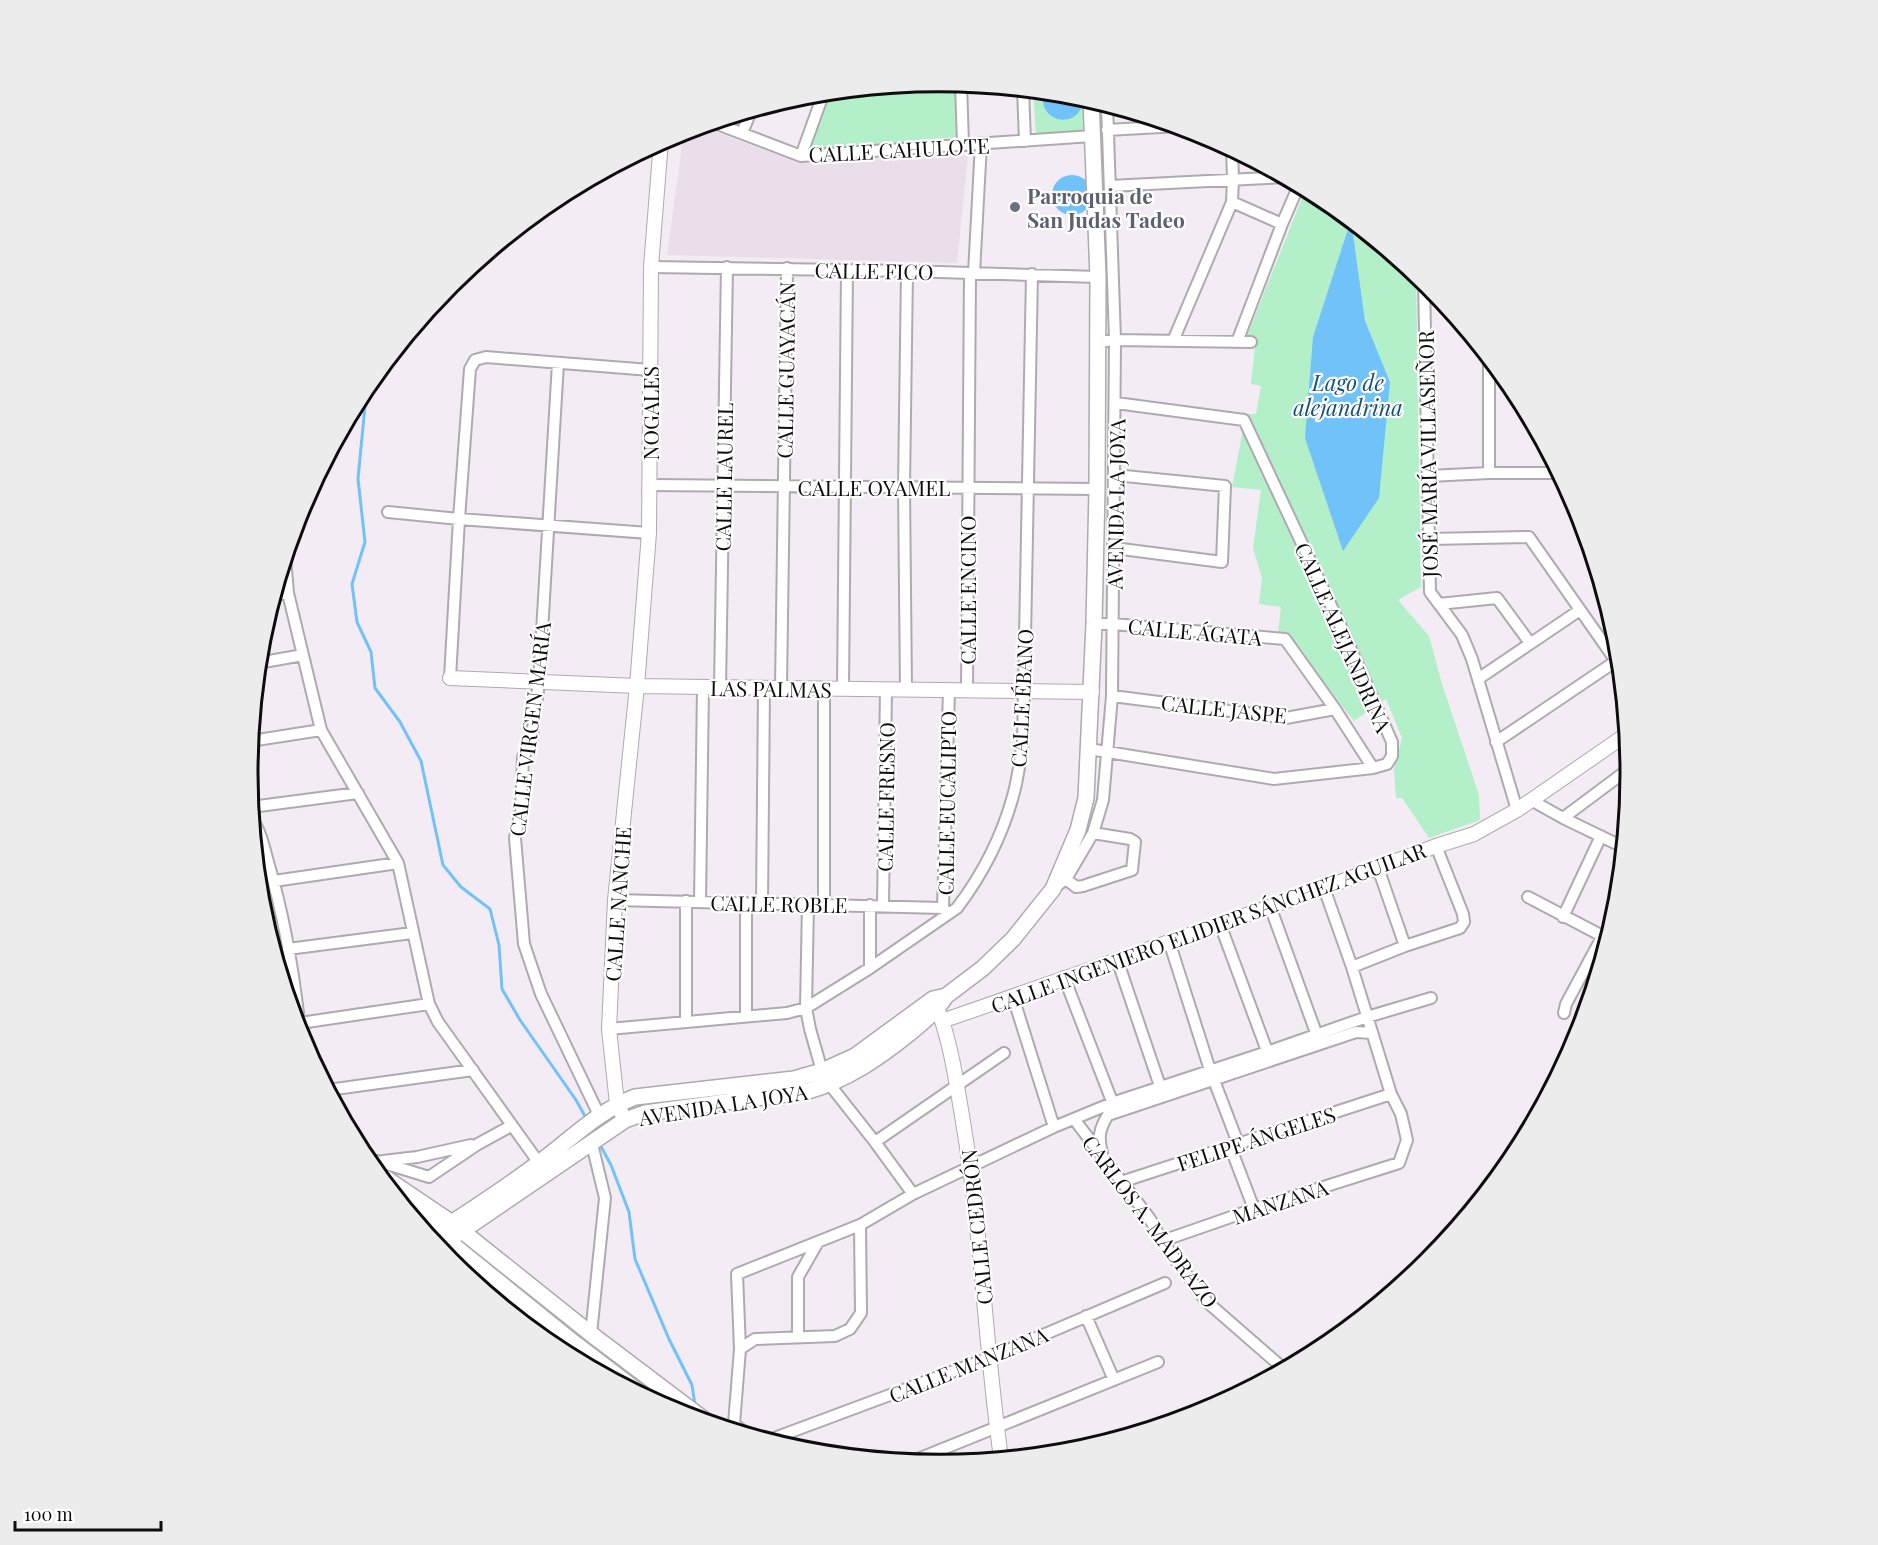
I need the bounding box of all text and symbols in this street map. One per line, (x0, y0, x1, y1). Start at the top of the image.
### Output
street label: CALLE CAHULOTE (808, 130, 990, 168)
place label: Parroquia de San Judas Tadeo (1027, 181, 1185, 233)
marker: Parroquia de San Judas Tadeo (1008, 200, 1022, 214)
street label: CALLE FICO (814, 255, 934, 285)
street label: CALLE GUAYACÁN (769, 281, 801, 459)
street label: JOSÉ MARÍA VILLASEÑOR (1411, 330, 1443, 579)
street label: NOGALES (636, 366, 664, 460)
water label: Lago de alejandrina (1293, 367, 1403, 422)
street label: CALLE LAUREL (708, 402, 738, 552)
street label: AVENIDA LA JOYA (1099, 418, 1131, 591)
street label: CALLE OYAMEL (798, 473, 950, 501)
street label: CALLE ENCINO (953, 515, 981, 665)
street label: CALLE ALEJANDRINA (1289, 538, 1399, 737)
street label: CALLE ÁGATA (1127, 611, 1264, 651)
street label: CALLE VIRGEN MARÍA (502, 619, 556, 838)
street label: CALLE ÉBANO (1003, 628, 1039, 768)
street label: LAS PALMAS (710, 673, 832, 703)
street label: CALLE JASPE (1160, 687, 1288, 729)
street label: CALLE EUCALIPTO (930, 710, 962, 896)
street label: CALLE FRESNO (870, 722, 900, 872)
street label: CALLE NANCHE (598, 826, 636, 982)
street label: CALLE INGENIERO ELIDIER SÁNCHEZ AGUILAR (987, 835, 1430, 1019)
street label: CALLE ROBLE (710, 888, 848, 918)
street label: AVENIDA LA JOYA (636, 1077, 810, 1131)
street label: FELIPE ÁNGELES (1173, 1099, 1339, 1177)
street label: CARLOS A. MADRAZO (1077, 1129, 1225, 1313)
street label: CALLE CEDRÓN (954, 1148, 998, 1306)
street label: MANZANA (1229, 1172, 1332, 1230)
street label: CALLE MANZANA (884, 1319, 1052, 1409)
scale bar (15, 1494, 160, 1532)
text: 100 m (24, 1502, 73, 1526)

